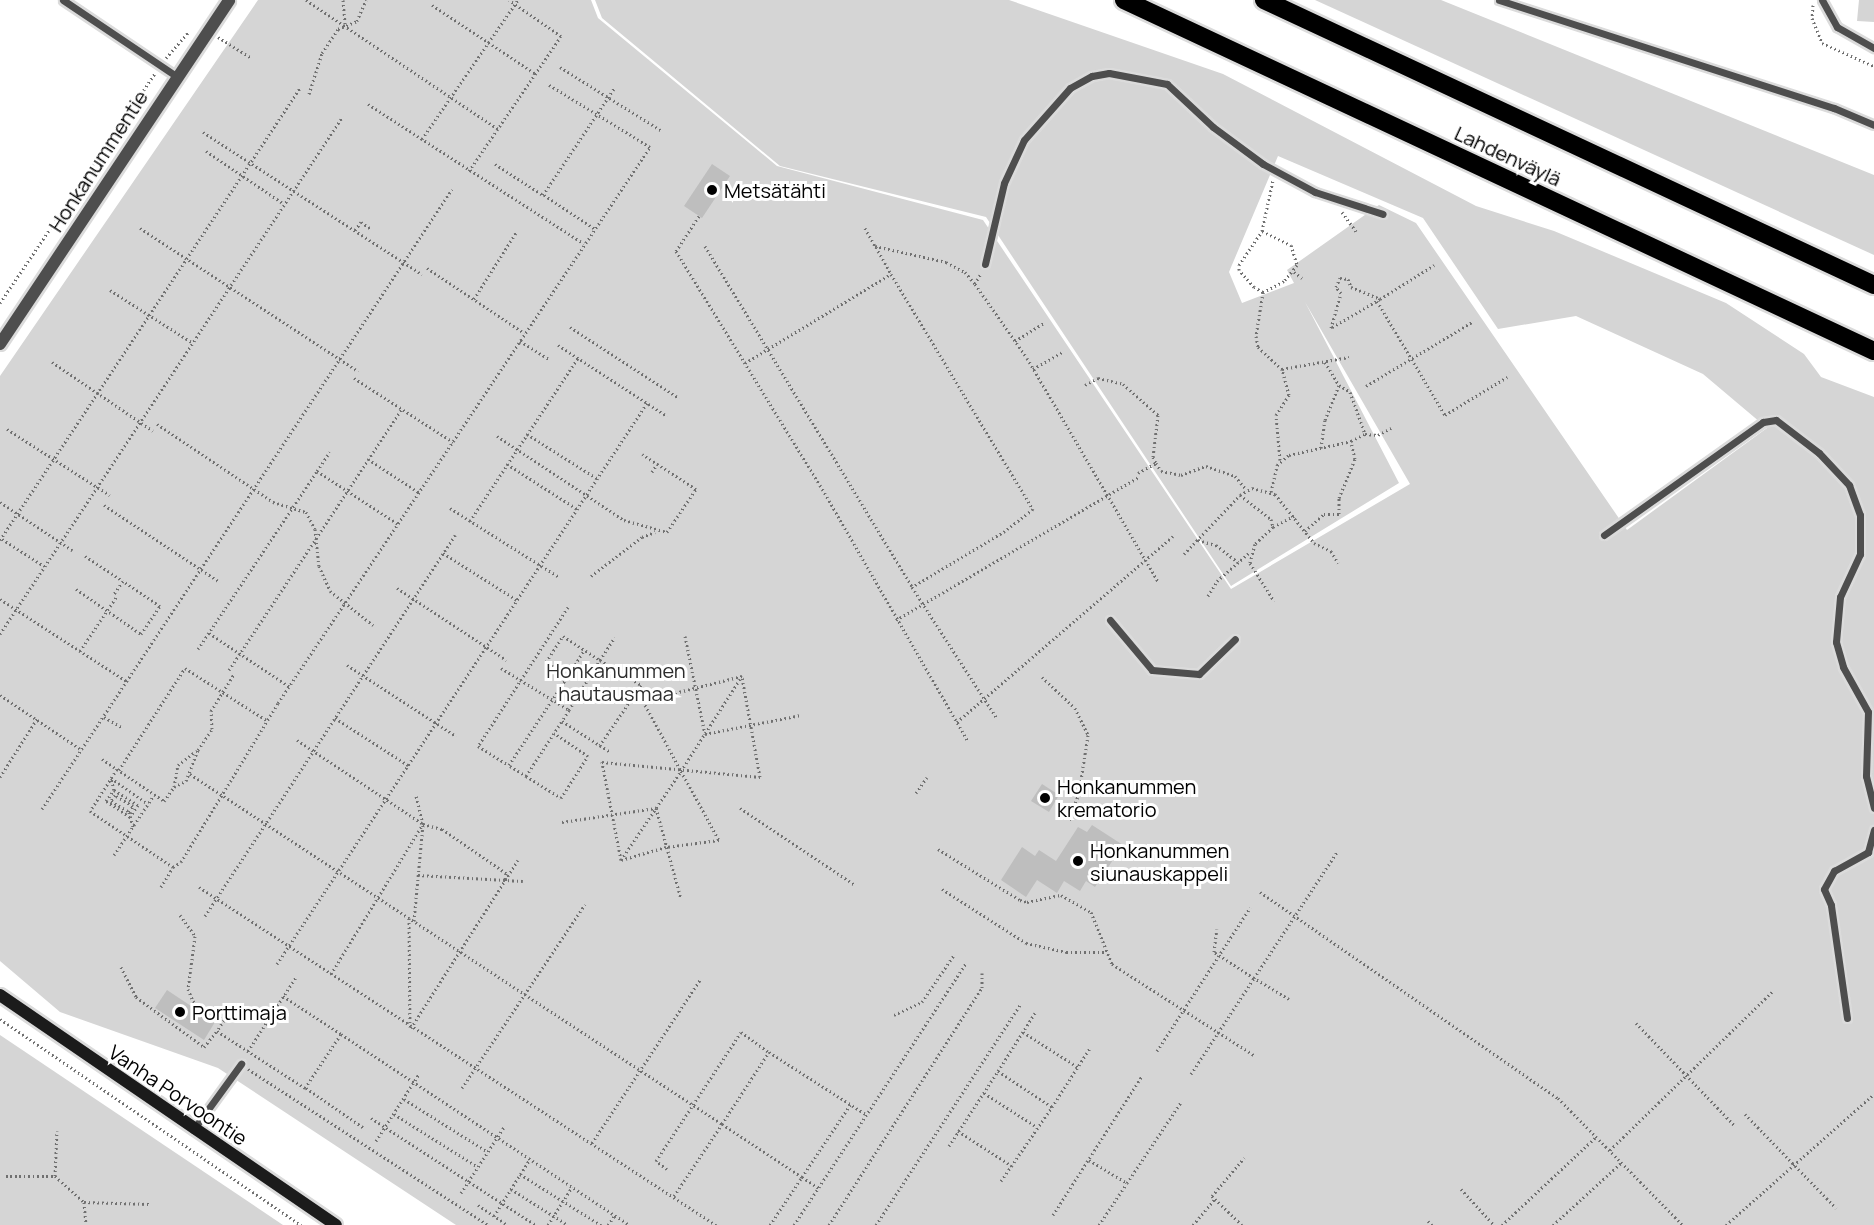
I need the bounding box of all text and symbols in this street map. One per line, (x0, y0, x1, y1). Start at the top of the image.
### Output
street label: Honkanummentie (43, 86, 153, 236)
street label: Lahdenväylä (1451, 121, 1565, 191)
place label: Metsätähti (724, 178, 826, 202)
marker: Metsätähti (705, 183, 719, 197)
park label: Honkanummen hautausmaa (546, 659, 686, 706)
place label: Honkanummen krematorio (1057, 774, 1196, 821)
marker: Honkanummen krematorio (1038, 791, 1052, 805)
place label: Honkanummen siunauskappeli (1090, 838, 1229, 885)
marker: Honkanummen siunauskappeli (1071, 854, 1085, 868)
place label: Porttimaja (192, 1000, 287, 1024)
marker: Porttimaja (173, 1005, 187, 1019)
street label: Vanha Porvoontie (104, 1040, 252, 1150)

